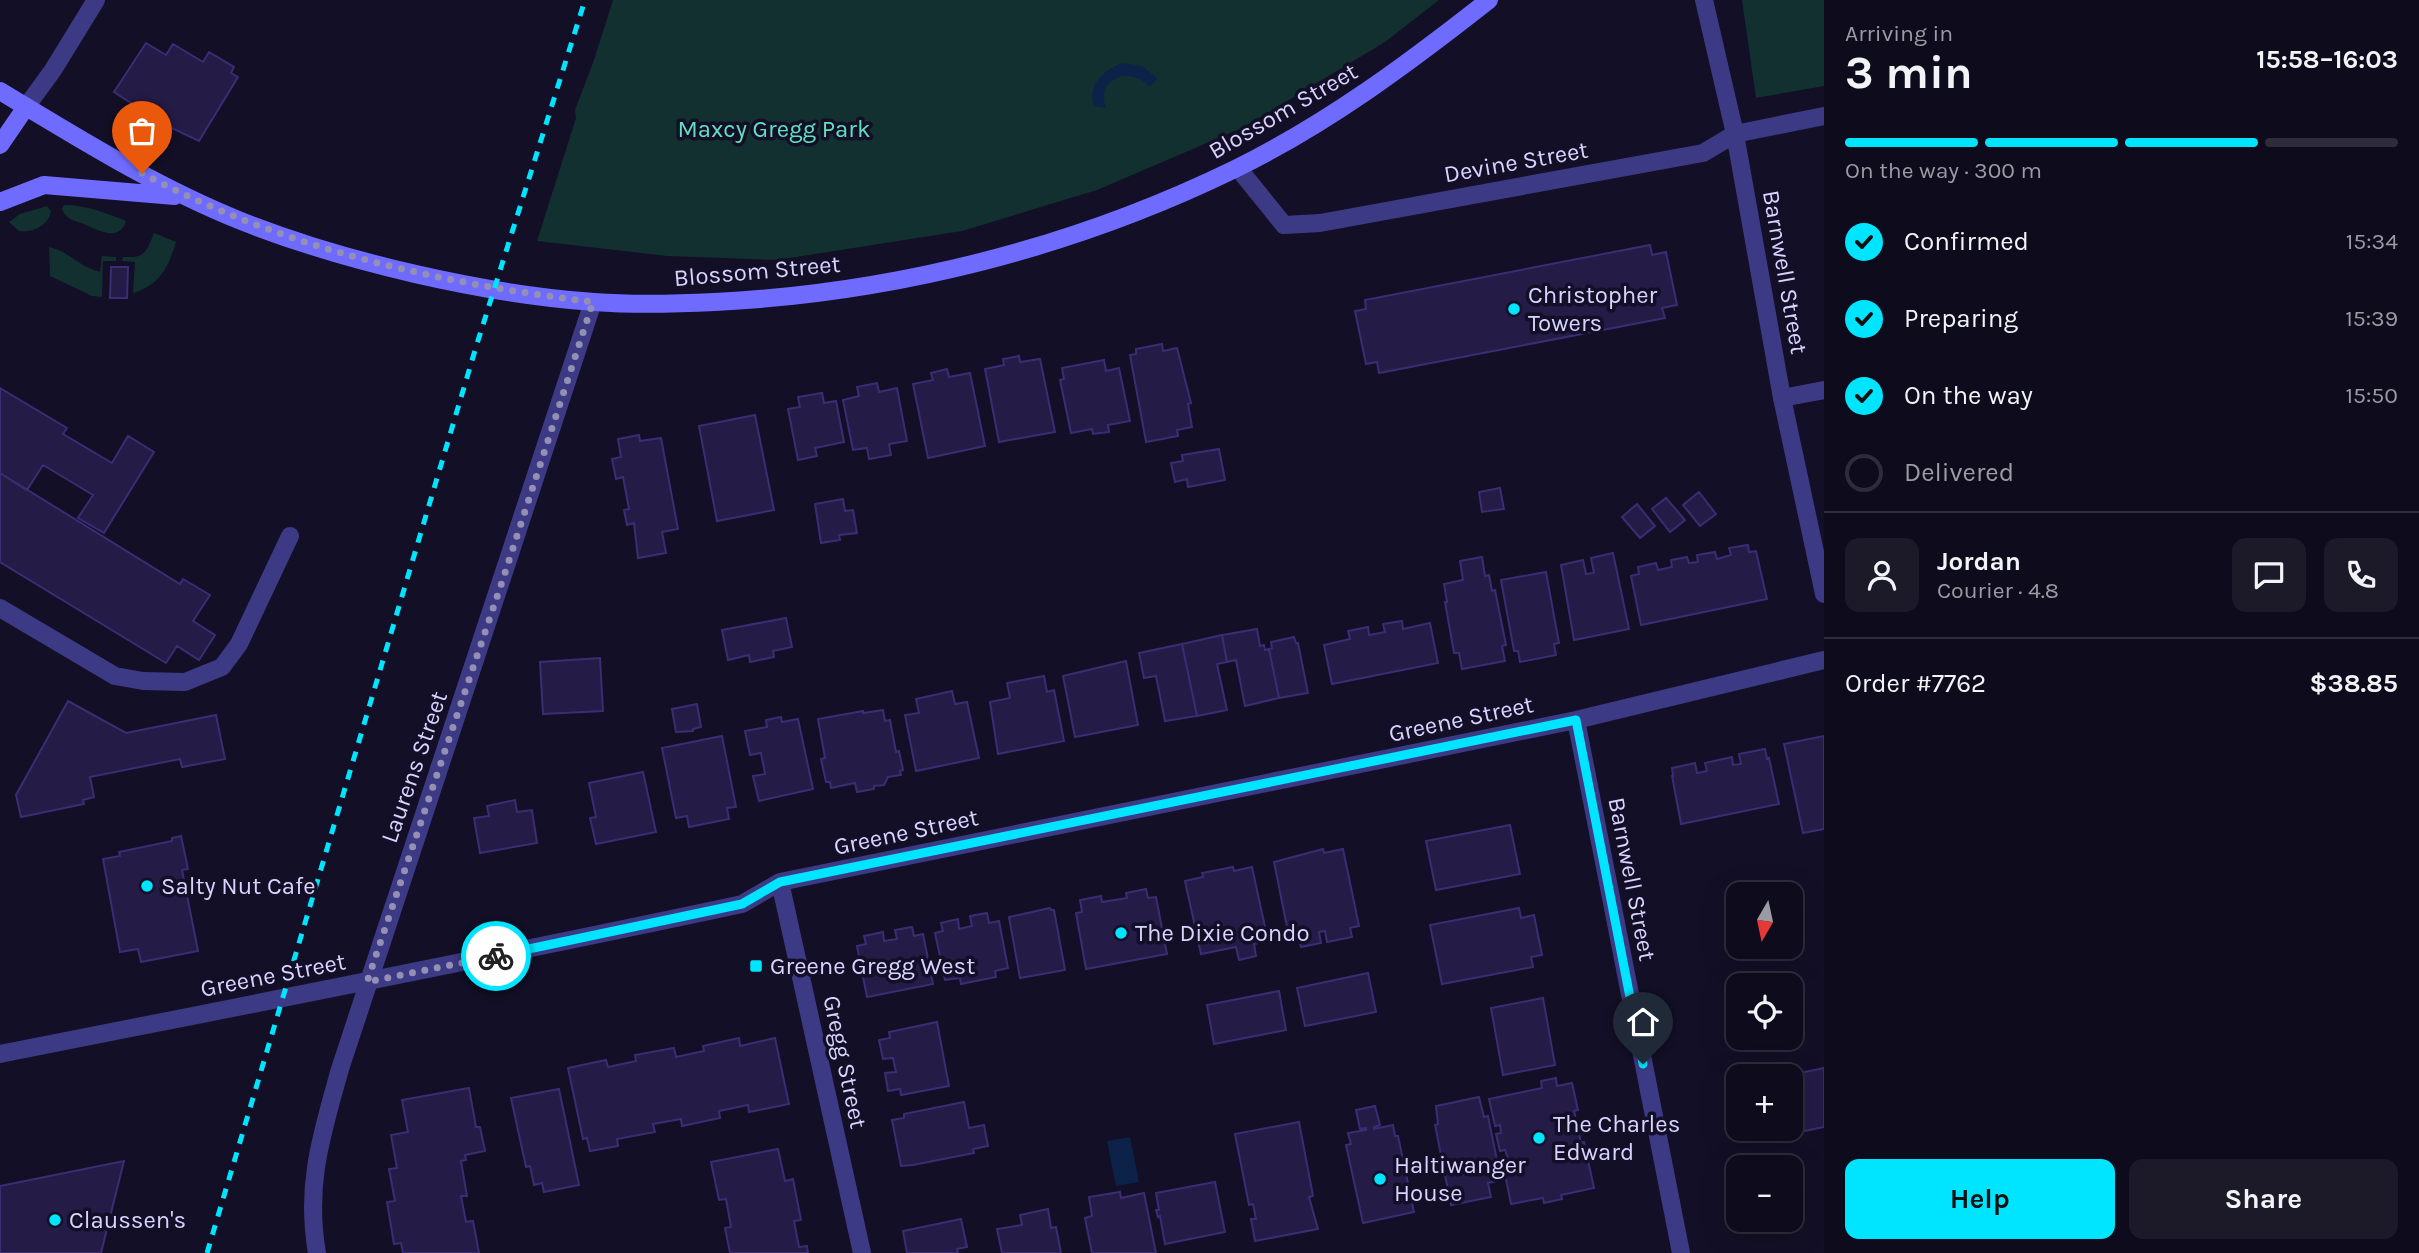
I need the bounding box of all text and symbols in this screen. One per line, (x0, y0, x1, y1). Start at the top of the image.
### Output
text: Arriving in (1845, 20, 1953, 47)
text: 15:58–16:03 (2256, 44, 2398, 75)
text: 3 min (1845, 46, 1973, 100)
street label: Blossom Street (1204, 57, 1362, 165)
pin (112, 101, 172, 173)
icon: bag (123, 112, 161, 150)
park label: Maxcy Gregg Park (677, 115, 871, 143)
street label: Devine Street (1442, 136, 1590, 188)
text: On the way · 300 m (1845, 157, 2042, 184)
street label: Barnwell Street (1757, 188, 1813, 356)
icon: check (1845, 223, 1883, 261)
text: Confirmed (1904, 226, 2029, 257)
text: 15:34 (2346, 228, 2398, 255)
street label: Blossom Street (673, 250, 841, 292)
place label: Christopher Towers (1528, 281, 1658, 337)
icon: check (1845, 300, 1883, 338)
marker: Christopher Towers (1506, 301, 1522, 317)
text: Preparing (1904, 303, 2018, 334)
text: 15:39 (2345, 305, 2398, 332)
icon: check (1845, 377, 1883, 415)
text: On the way (1904, 380, 2033, 411)
text: 15:50 (2345, 382, 2398, 409)
text: Delivered (1904, 457, 2014, 488)
button: person (1845, 538, 1919, 612)
button: chat (2232, 538, 2306, 612)
button: phone (2324, 538, 2398, 612)
text: Jordan (1937, 546, 2021, 577)
text: Courier · 4.8 (1937, 577, 2059, 604)
text: Order #7762 (1845, 668, 1986, 699)
text: $38.85 (2310, 668, 2398, 699)
street label: Laurens Street (375, 687, 453, 847)
street label: Greene Street (1386, 690, 1536, 748)
street label: Barnwell Street (1602, 795, 1662, 963)
street label: Greene Street (831, 803, 981, 861)
place label: Salty Nut Cafe (161, 872, 315, 900)
marker: Salty Nut Cafe (139, 878, 155, 894)
north arrow (1726, 882, 1802, 959)
map controls (1726, 882, 1803, 1232)
place label: The Dixie Condo (1135, 919, 1310, 947)
courier (461, 921, 531, 991)
marker: The Dixie Condo (1113, 925, 1129, 941)
icon: bike (477, 937, 515, 975)
street label: Greene Street (198, 947, 348, 1003)
place label: Greene Gregg West (770, 952, 975, 980)
marker: Greene Gregg West (748, 958, 764, 974)
button: locate (1726, 973, 1803, 1050)
pin (1613, 992, 1673, 1064)
street label: Gregg Street (817, 993, 873, 1131)
icon: home (1624, 1003, 1662, 1041)
button: + (1726, 1064, 1803, 1141)
place label: The Charles Edward (1553, 1110, 1680, 1166)
marker: The Charles Edward (1531, 1130, 1547, 1146)
place label: Haltiwanger House (1394, 1151, 1526, 1207)
button: − (1726, 1155, 1803, 1232)
button: Help (1845, 1159, 2115, 1239)
button: Share (2129, 1159, 2398, 1239)
marker: Haltiwanger House (1372, 1171, 1388, 1187)
place label: Claussen's (69, 1206, 186, 1234)
marker: Claussen's (47, 1212, 63, 1228)

